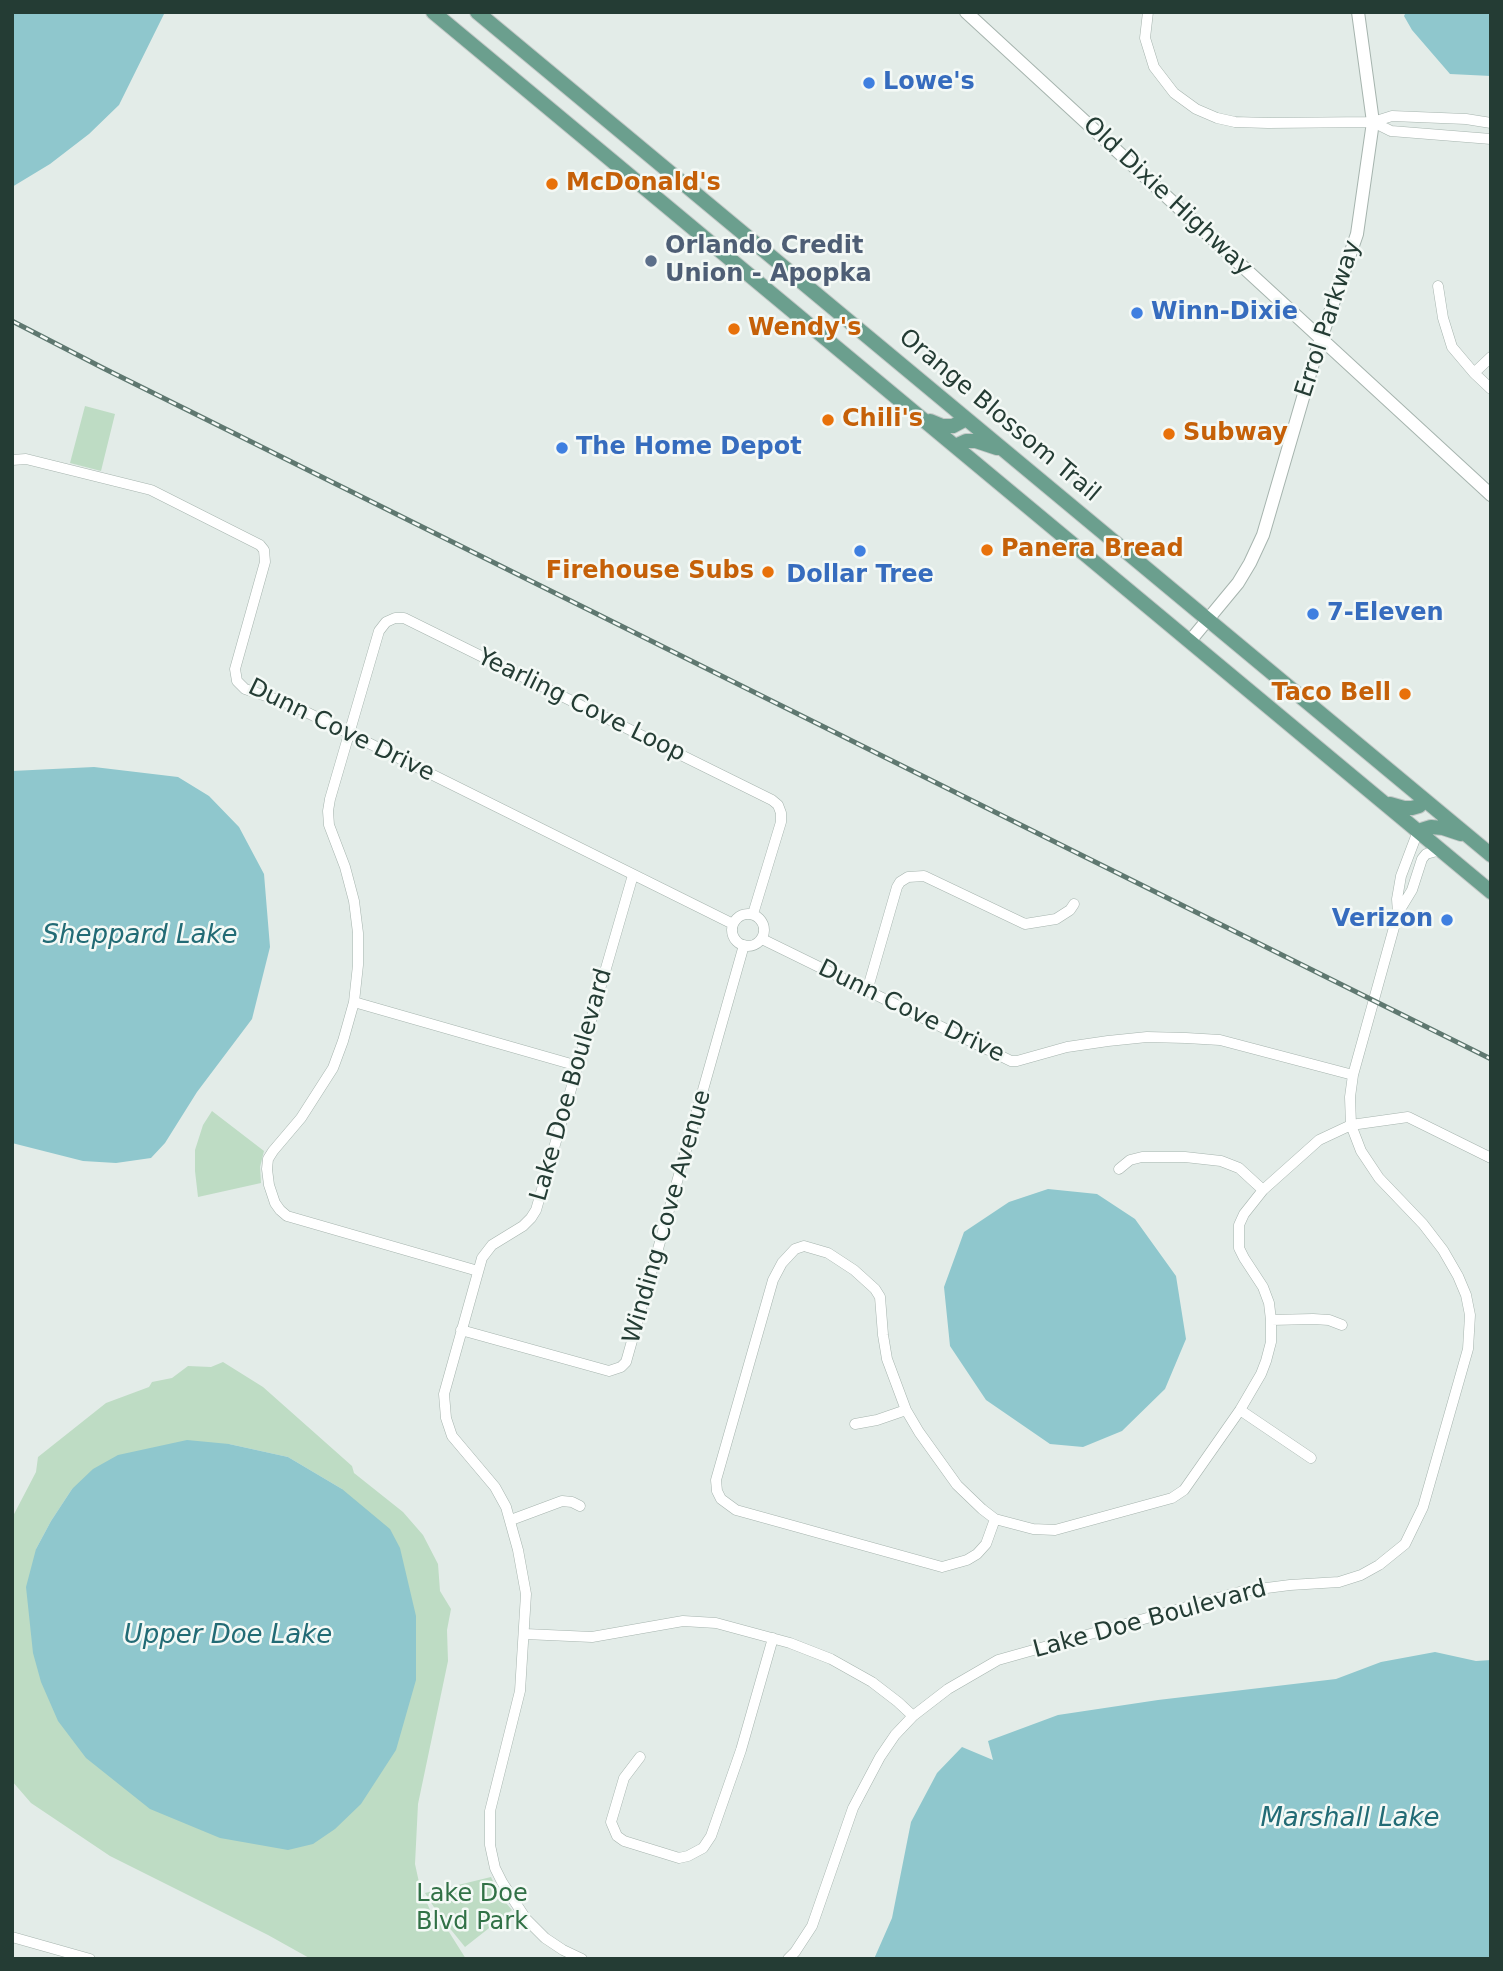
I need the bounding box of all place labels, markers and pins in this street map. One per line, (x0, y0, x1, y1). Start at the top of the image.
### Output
place label: Lowe's (883, 69, 975, 97)
marker: Lowe's (861, 75, 877, 91)
place label: McDonald's (566, 170, 721, 198)
marker: McDonald's (544, 176, 560, 192)
place label: Orlando Credit Union - Apopka (665, 233, 872, 289)
marker: Orlando Credit Union - Apopka (643, 253, 659, 269)
place label: Winn-Dixie (1151, 299, 1298, 327)
marker: Winn-Dixie (1129, 305, 1145, 321)
place label: Wendy's (748, 315, 861, 343)
marker: Wendy's (726, 321, 742, 337)
place label: Chili's (842, 406, 923, 434)
marker: Chili's (820, 412, 836, 428)
place label: Subway (1183, 420, 1288, 448)
marker: Subway (1161, 426, 1177, 442)
place label: The Home Depot (576, 434, 802, 462)
marker: The Home Depot (554, 440, 570, 456)
place label: Panera Bread (1001, 536, 1184, 564)
marker: Panera Bread (979, 542, 995, 558)
marker: Dollar Tree (852, 543, 868, 559)
place label: Firehouse Subs (546, 558, 754, 586)
place label: Dollar Tree (786, 562, 934, 590)
marker: Firehouse Subs (760, 564, 776, 580)
place label: 7-Eleven (1327, 600, 1444, 628)
marker: 7-Eleven (1305, 606, 1321, 622)
place label: Taco Bell (1271, 680, 1391, 708)
marker: Taco Bell (1397, 686, 1413, 702)
place label: Verizon (1332, 906, 1433, 934)
marker: Verizon (1439, 912, 1455, 928)

